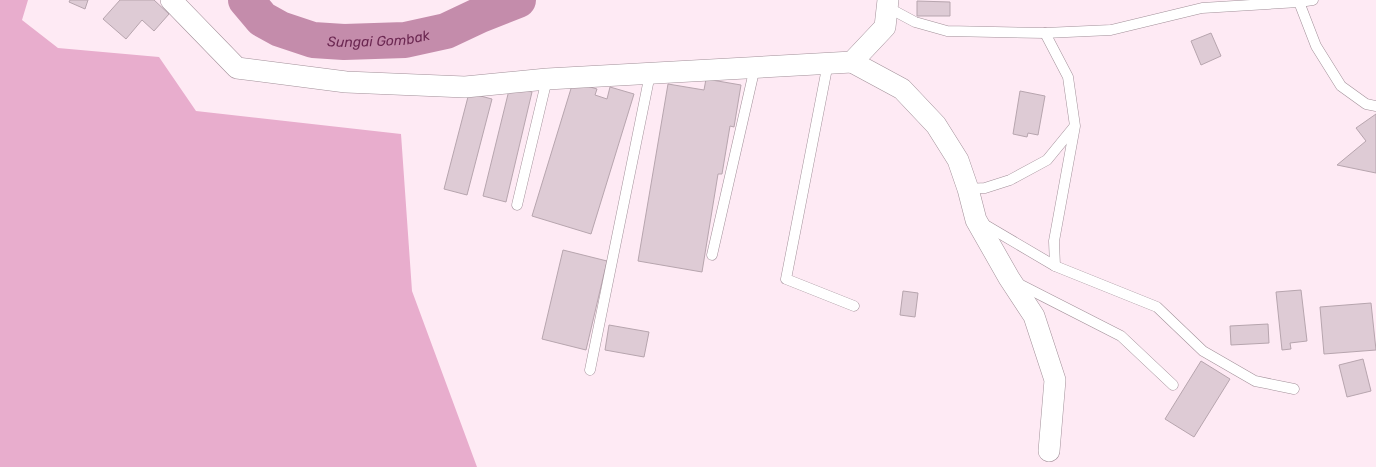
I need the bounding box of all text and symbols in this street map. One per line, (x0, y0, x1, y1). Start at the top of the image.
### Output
water label: Sungai Gombak (327, 27, 432, 51)

